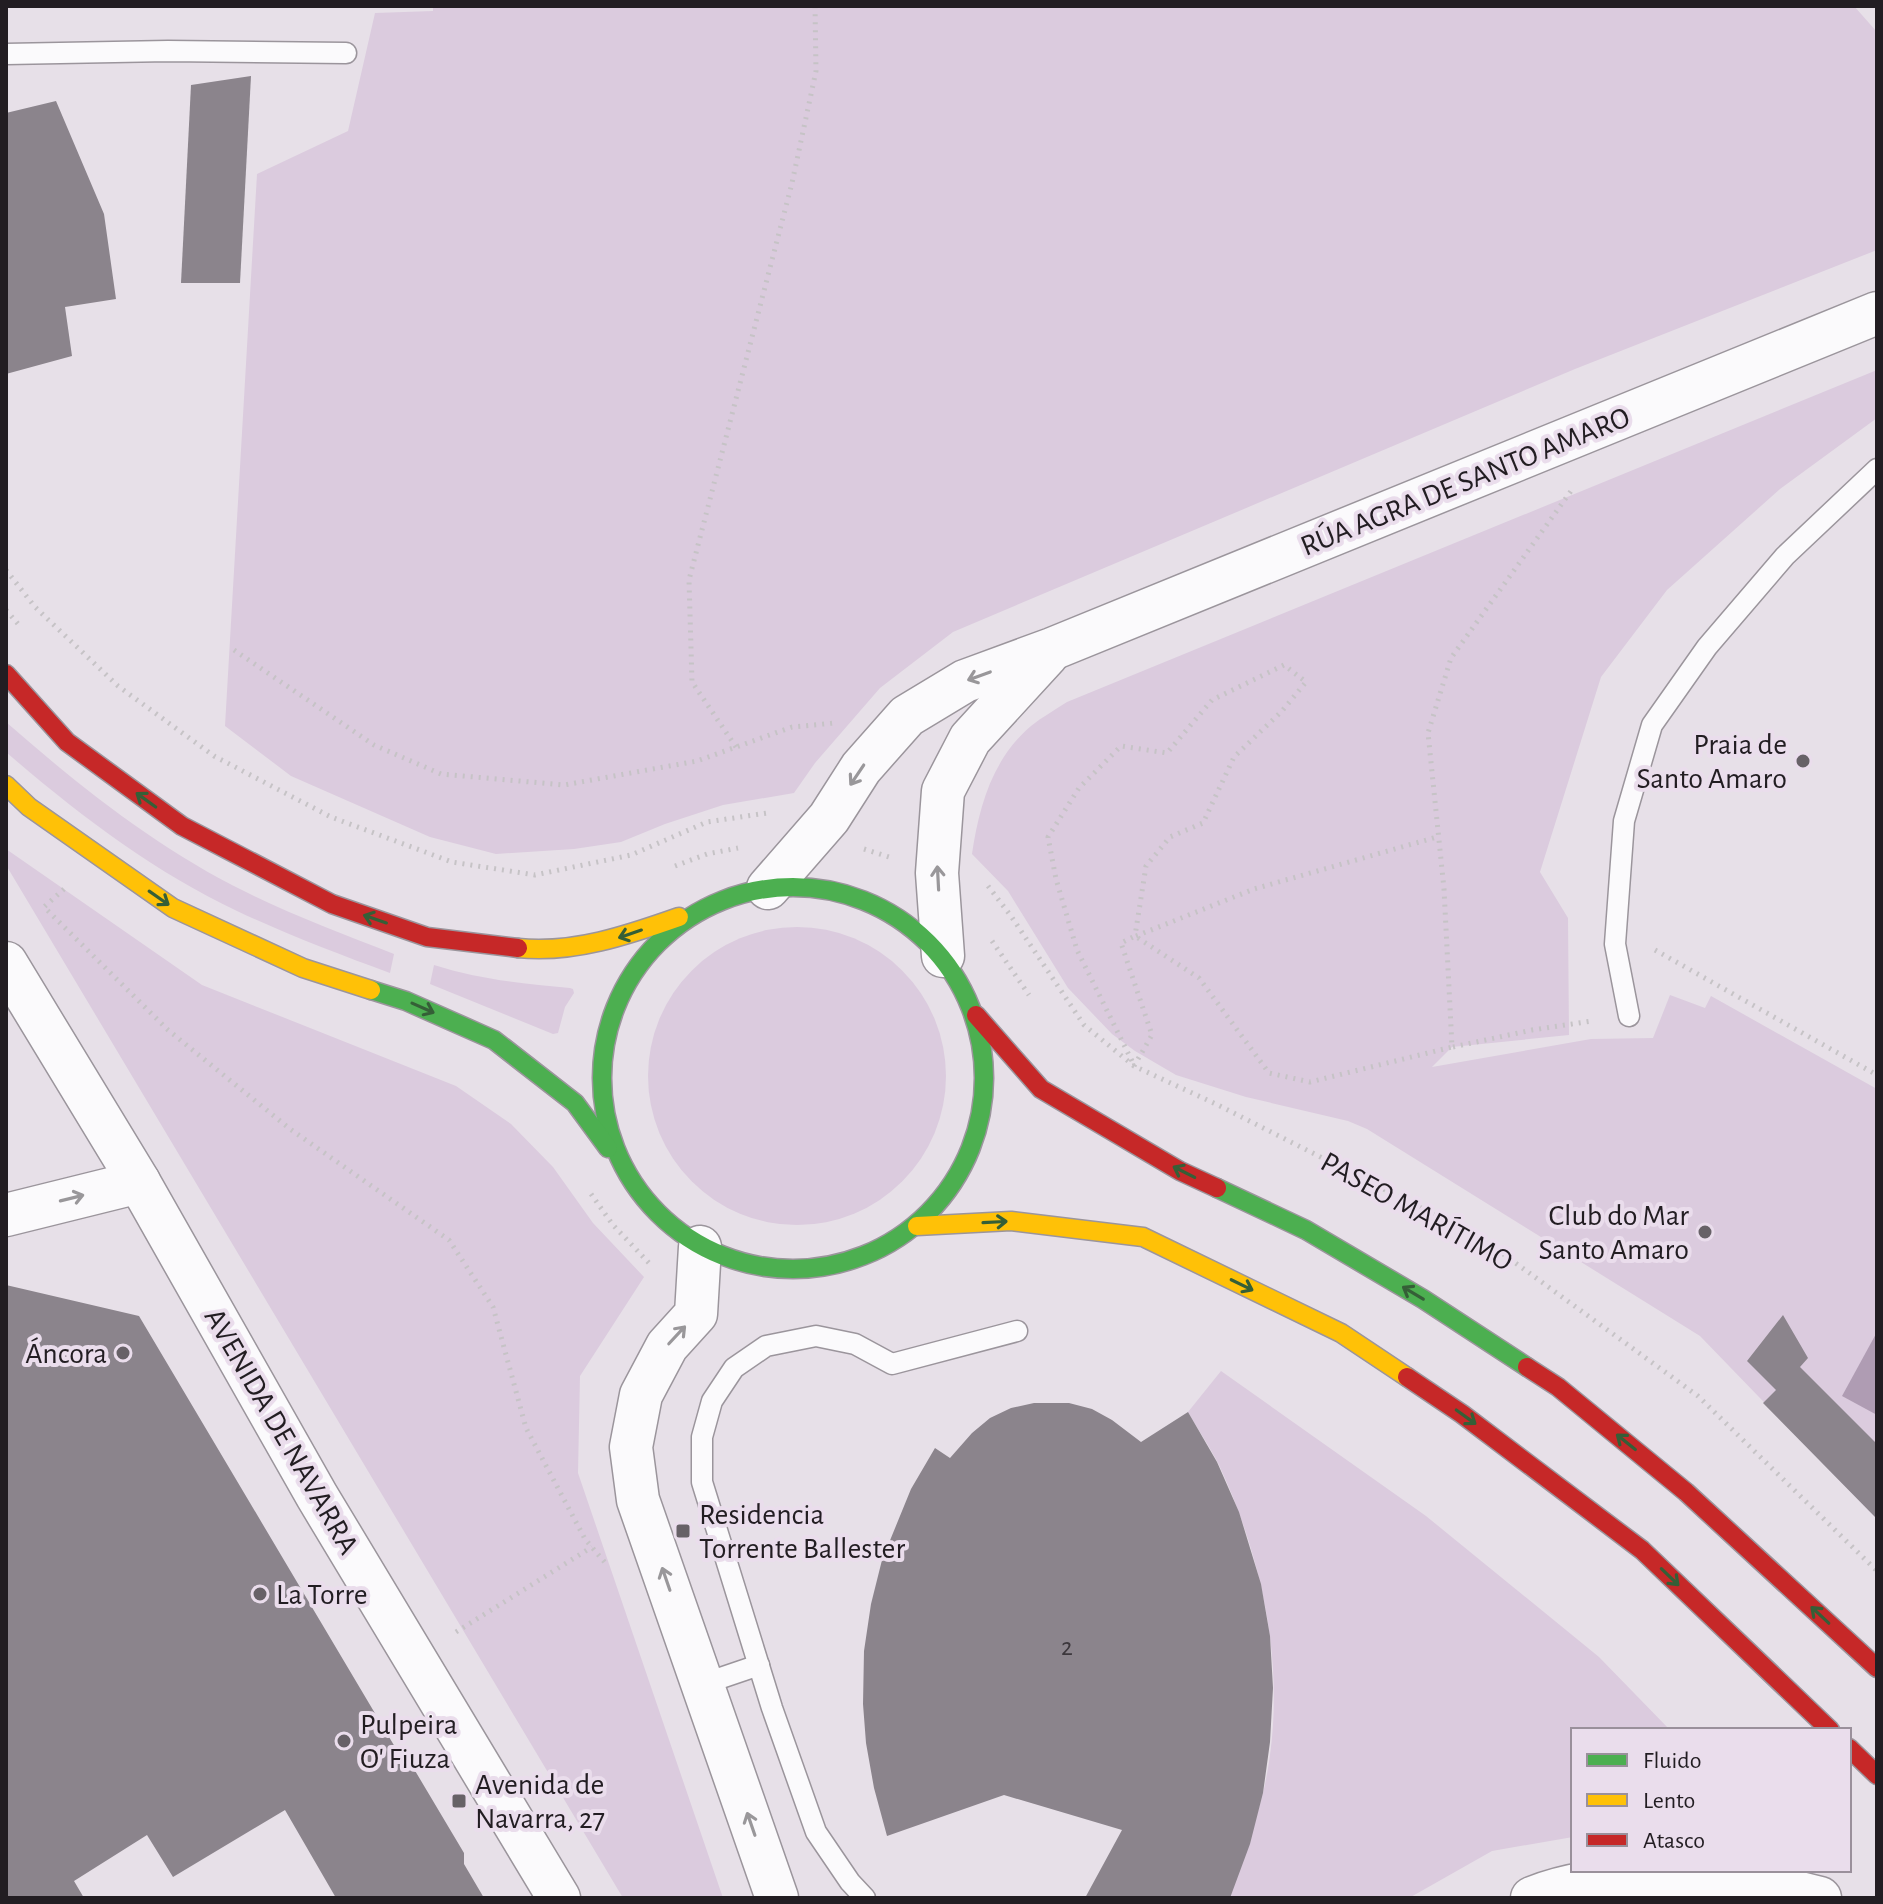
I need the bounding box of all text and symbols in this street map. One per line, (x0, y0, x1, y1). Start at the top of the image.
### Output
street label: RÚA AGRA DE SANTO AMARO (1296, 400, 1634, 562)
one-way arrow (967, 670, 992, 684)
place label: Praia de Santo Amaro (1637, 730, 1787, 794)
marker: Praia de Santo Amaro (1794, 752, 1812, 770)
one-way arrow (849, 764, 865, 786)
one-way arrow (135, 792, 157, 808)
one-way arrow (930, 865, 945, 892)
one-way arrow (147, 890, 169, 906)
one-way arrow (363, 911, 388, 926)
one-way arrow (618, 927, 643, 942)
one-way arrow (410, 1002, 435, 1017)
street label: PASEO MARÍTIMO (1316, 1145, 1518, 1277)
one-way arrow (1172, 1164, 1196, 1179)
one-way arrow (59, 1190, 85, 1205)
place label: Club do Mar Santo Amaro (1539, 1201, 1689, 1265)
one-way arrow (981, 1214, 1008, 1229)
marker: Club do Mar Santo Amaro (1696, 1223, 1714, 1241)
one-way arrow (1230, 1278, 1254, 1293)
one-way arrow (1402, 1285, 1425, 1301)
street label: AVENIDA DE NAVARRA (199, 1304, 364, 1559)
one-way arrow (667, 1325, 686, 1345)
place label: Áncora (25, 1337, 107, 1369)
marker: Áncora (114, 1344, 132, 1362)
one-way arrow (1454, 1409, 1476, 1426)
one-way arrow (1616, 1434, 1637, 1451)
place label: Residencia Torrente Ballester (699, 1500, 905, 1564)
marker: Residencia Torrente Ballester (674, 1522, 692, 1540)
one-way arrow (658, 1567, 672, 1591)
one-way arrow (1660, 1568, 1680, 1587)
place label: La Torre (276, 1580, 368, 1610)
marker: La Torre (251, 1585, 269, 1603)
one-way arrow (1810, 1607, 1830, 1625)
house number: 2 (1061, 1634, 1073, 1660)
place label: Pulpeira O' Fiuza (360, 1710, 458, 1774)
legend (1571, 1728, 1851, 1872)
marker: Pulpeira O' Fiuza (335, 1732, 353, 1750)
text: Fluido (1643, 1749, 1702, 1773)
place label: Avenida de Navarra, 27 (475, 1770, 605, 1834)
text: Lento (1643, 1789, 1695, 1813)
marker: Avenida de Navarra, 27 (450, 1792, 468, 1810)
one-way arrow (743, 1812, 758, 1837)
text: Atasco (1643, 1829, 1705, 1853)

